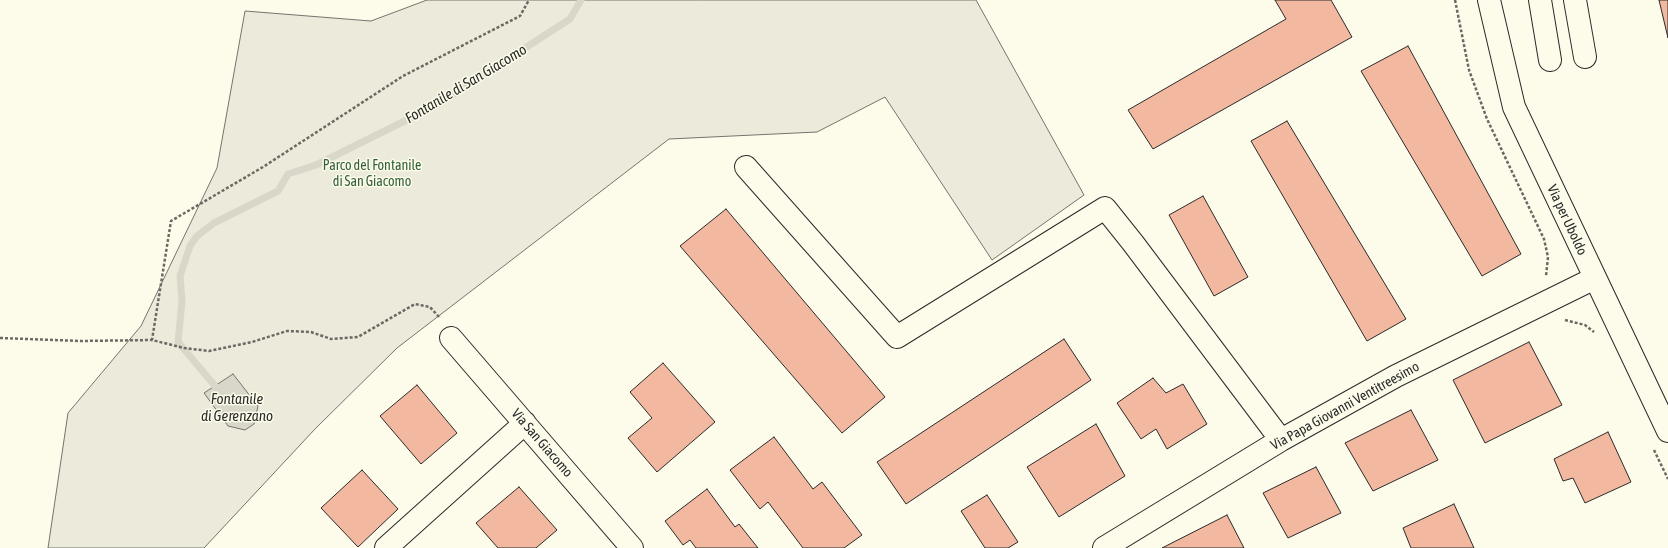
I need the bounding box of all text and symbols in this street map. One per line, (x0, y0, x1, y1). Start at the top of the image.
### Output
water label: Fontanile di San Giacomo (402, 41, 530, 127)
park label: Parco del Fontanile di San Giacomo (323, 158, 421, 190)
street label: Via per Uboldo (1543, 182, 1591, 258)
street label: Via Papa Giovanni Ventitreesimo (1268, 358, 1422, 454)
water label: Fontanile di Gerenzano (201, 390, 273, 425)
street label: Via San Giacomo (508, 405, 576, 481)

